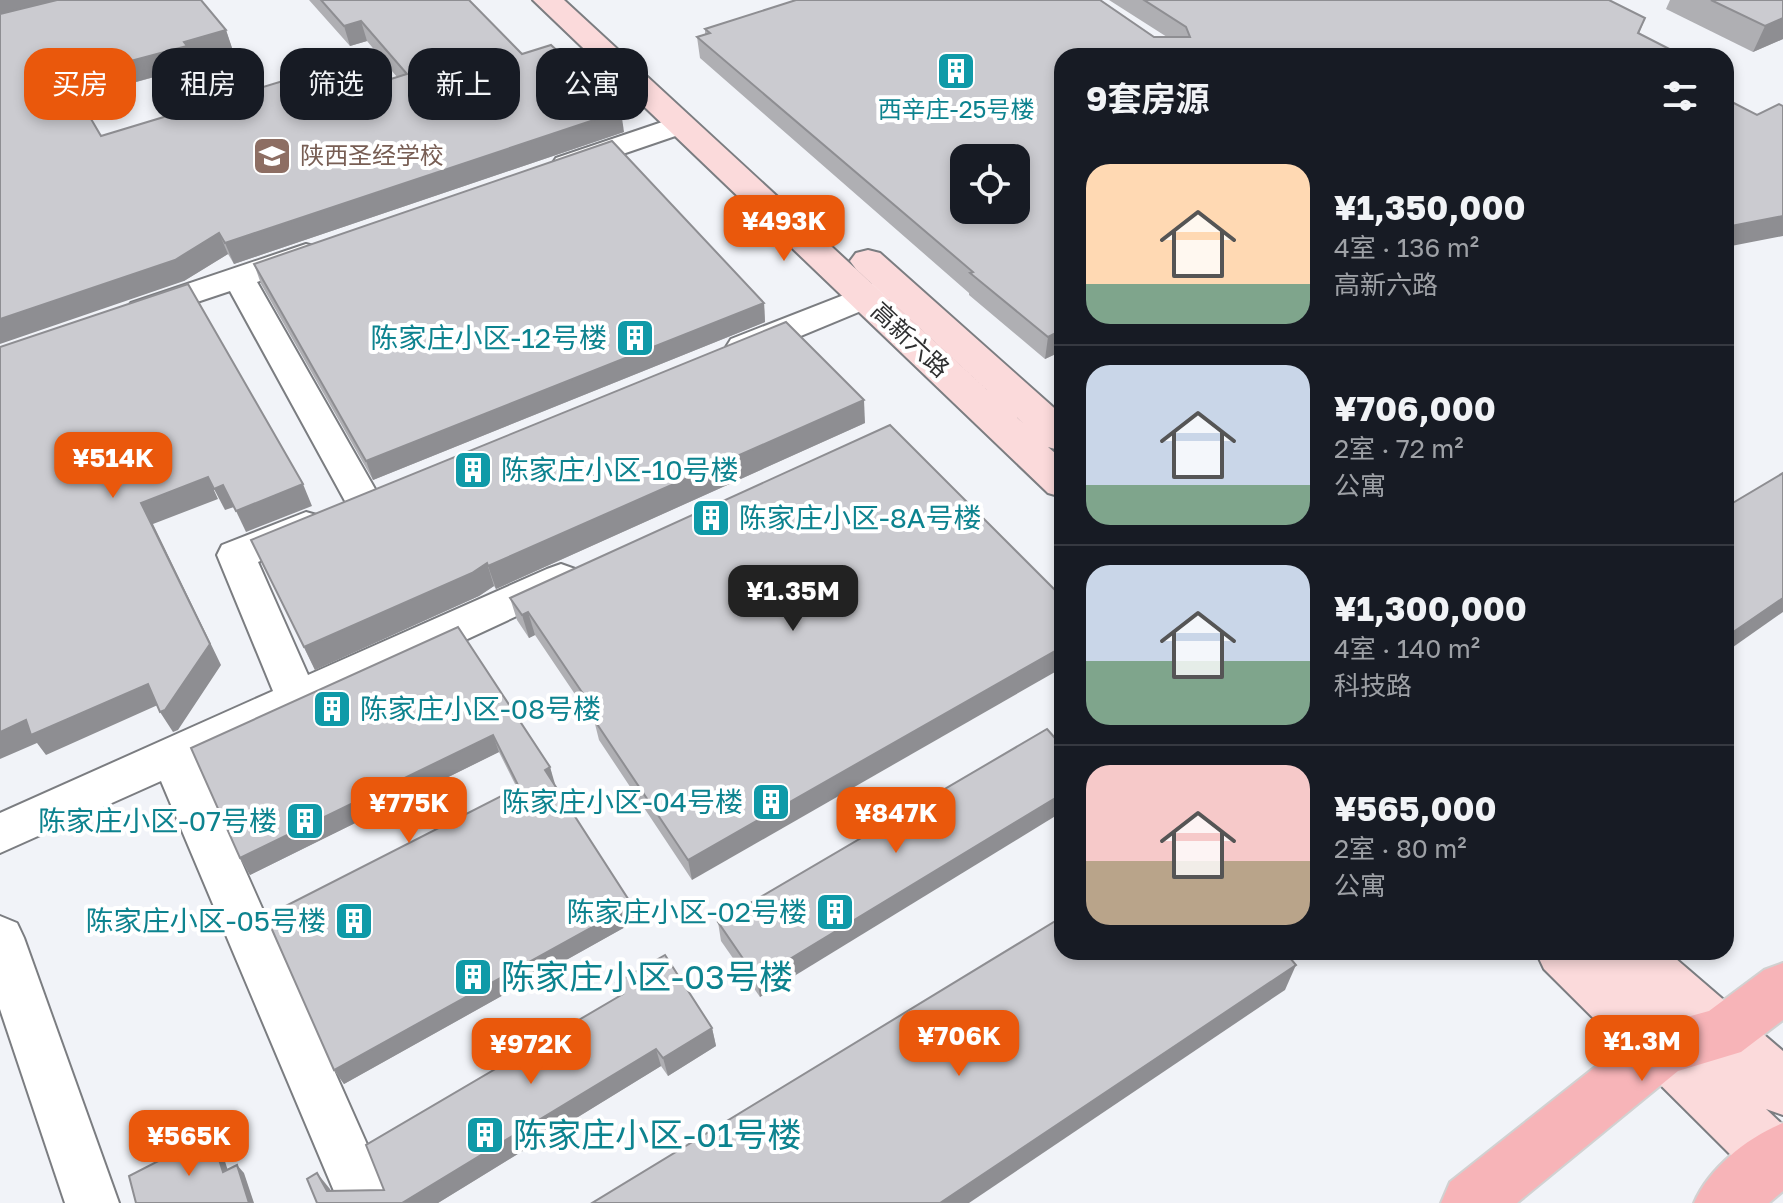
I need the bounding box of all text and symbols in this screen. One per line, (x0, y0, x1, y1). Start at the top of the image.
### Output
chip: 买房 (24, 48, 136, 120)
chip: 租房 (152, 48, 264, 120)
chip: 筛选 (280, 48, 392, 120)
chip: 新上 (408, 48, 520, 120)
chip: 公寓 (536, 48, 648, 120)
building icon: 西辛庄-25号楼 (935, 50, 977, 92)
icon: filters (1658, 74, 1702, 118)
text: 9套房源 (1086, 78, 1210, 118)
place label: 西辛庄-25号楼 (878, 94, 1034, 123)
school or university icon: 陕西圣经学校 (251, 135, 293, 177)
place label: 陕西圣经学校 (300, 140, 444, 169)
map controls (950, 144, 1030, 224)
button: locate (950, 144, 1030, 224)
text: ¥1,350,000 (1334, 187, 1526, 227)
pin: ¥493K (728, 195, 840, 263)
icon: home (1150, 196, 1246, 292)
text: ¥493K (742, 205, 826, 236)
text: 4室 · 136 m² (1334, 232, 1479, 263)
text: 高新六路 (1334, 269, 1438, 300)
street label: 高新六路 (866, 296, 956, 382)
building icon: 陈家庄小区-12号楼 (614, 317, 656, 359)
place label: 陈家庄小区-12号楼 (371, 321, 607, 354)
text: ¥706,000 (1334, 388, 1496, 428)
icon: home (1150, 397, 1246, 493)
pin: ¥514K (57, 432, 169, 500)
text: 2室 · 72 m² (1334, 433, 1464, 464)
text: ¥514K (72, 442, 154, 473)
building icon: 陈家庄小区-10号楼 (452, 449, 494, 491)
place label: 陈家庄小区-10号楼 (501, 453, 739, 486)
text: 公寓 (1334, 470, 1386, 501)
building icon: 陈家庄小区-8A号楼 (690, 497, 732, 539)
place label: 陈家庄小区-8A号楼 (739, 501, 981, 534)
pin: ¥1.35M (728, 565, 858, 633)
text: ¥1.35M (746, 575, 840, 606)
text: ¥1,300,000 (1334, 588, 1527, 628)
icon: home (1150, 597, 1246, 693)
text: 4室 · 140 m² (1334, 633, 1480, 664)
text: 科技路 (1334, 670, 1412, 701)
building icon: 陈家庄小区-08号楼 (311, 688, 353, 730)
place label: 陈家庄小区-08号楼 (360, 692, 601, 725)
pin: ¥775K (353, 777, 465, 845)
building icon: 陈家庄小区-04号楼 (750, 781, 792, 823)
place label: 陈家庄小区-04号楼 (502, 785, 743, 818)
text: ¥775K (369, 787, 449, 818)
pin: ¥847K (840, 787, 952, 855)
text: ¥565,000 (1334, 788, 1497, 828)
text: ¥847K (854, 797, 938, 828)
icon: home (1150, 797, 1246, 893)
building icon: 陈家庄小区-07号楼 (284, 800, 326, 842)
place label: 陈家庄小区-07号楼 (38, 804, 277, 837)
text: 2室 · 80 m² (1334, 833, 1467, 864)
text: 公寓 (1334, 870, 1386, 901)
building icon: 陈家庄小区-02号楼 (814, 891, 856, 933)
place label: 陈家庄小区-02号楼 (567, 895, 807, 928)
building icon: 陈家庄小区-05号楼 (333, 900, 375, 942)
place label: 陈家庄小区-05号楼 (86, 904, 326, 937)
building icon: 陈家庄小区-03号楼 (452, 956, 494, 998)
place label: 陈家庄小区-03号楼 (501, 956, 793, 996)
pin: ¥706K (903, 1010, 1015, 1078)
pin: ¥1.3M (1586, 1015, 1698, 1083)
pin: ¥972K (475, 1018, 587, 1086)
text: ¥706K (917, 1020, 1001, 1051)
text: ¥1.3M (1603, 1025, 1681, 1056)
text: ¥972K (490, 1028, 572, 1059)
pin: ¥565K (133, 1110, 245, 1178)
building icon: 陈家庄小区-01号楼 (464, 1114, 506, 1156)
place label: 陈家庄小区-01号楼 (513, 1114, 802, 1154)
text: ¥565K (147, 1120, 231, 1151)

